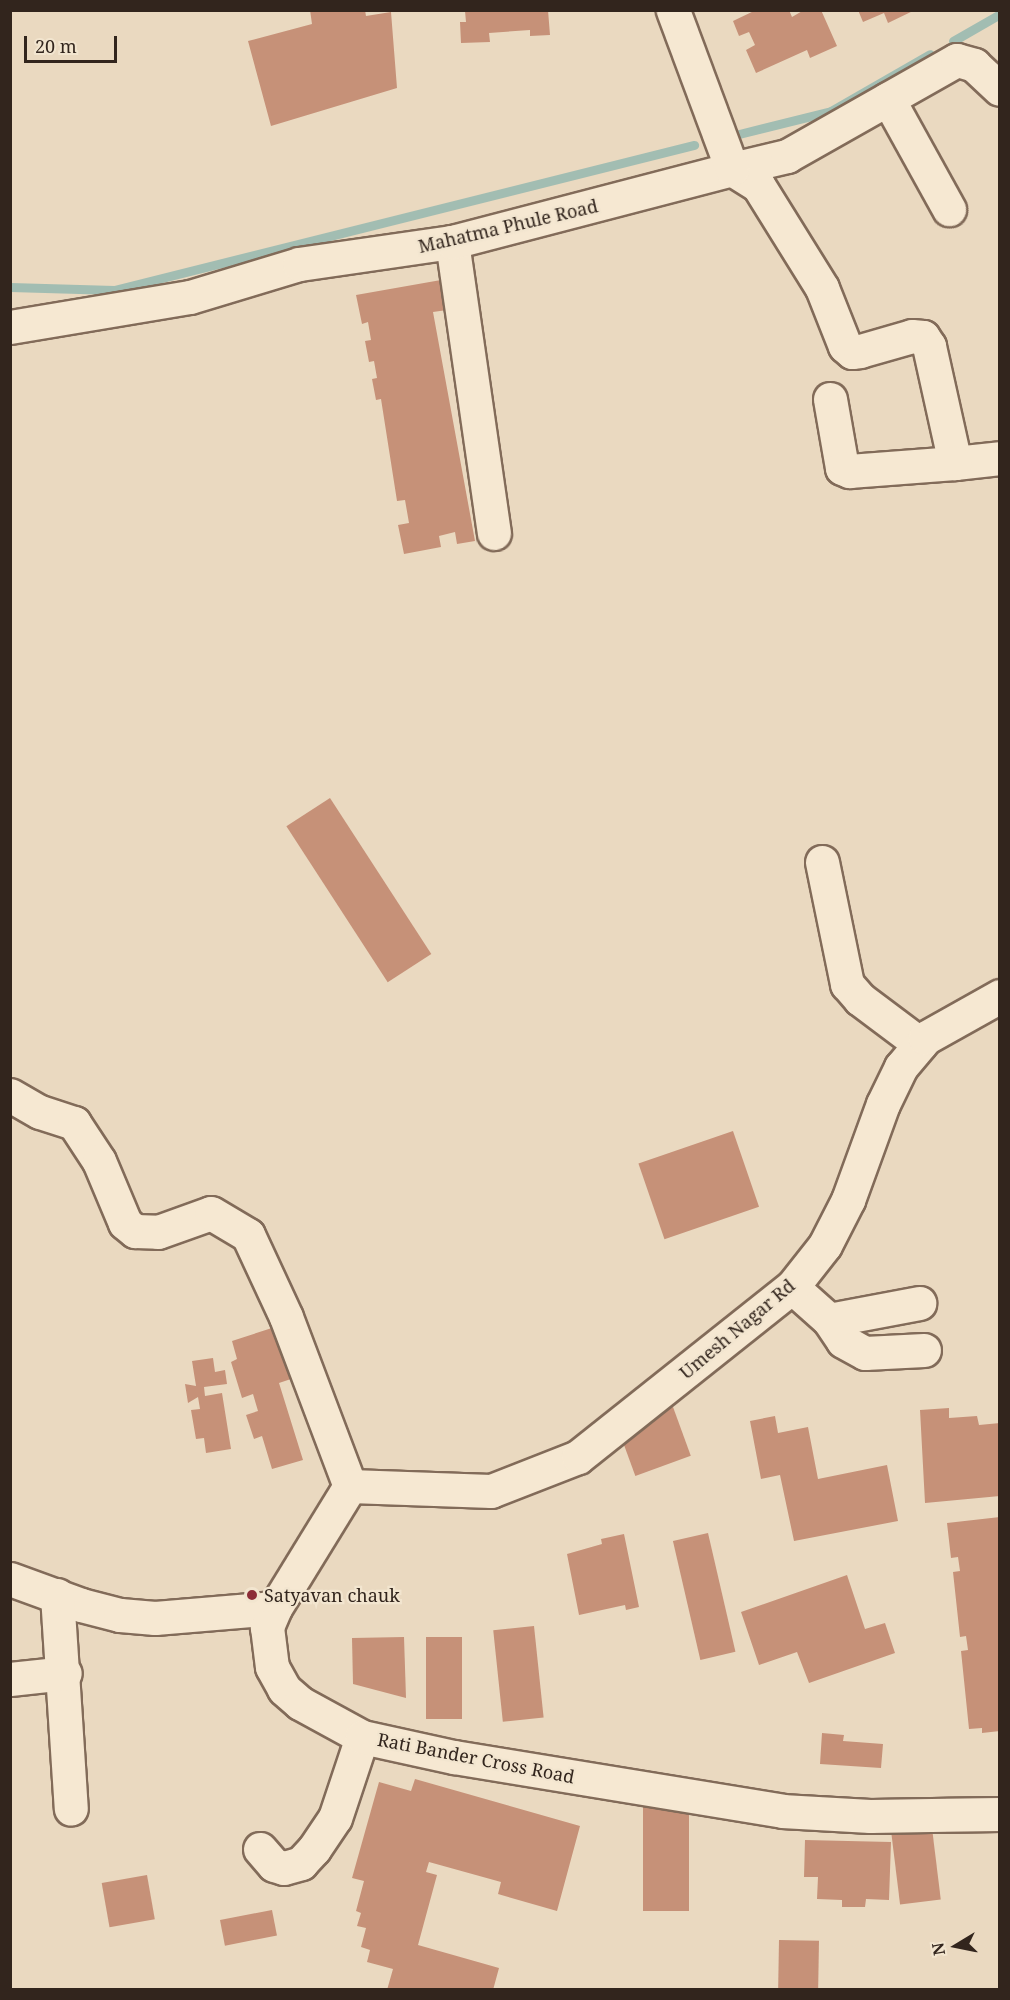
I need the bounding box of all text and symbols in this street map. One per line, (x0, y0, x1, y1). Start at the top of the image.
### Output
scale bar (27, 24, 120, 62)
text: 20 m (35, 34, 77, 58)
street label: Mahatma Phule Road (416, 195, 600, 257)
street label: Umesh Nagar Rd (675, 1275, 799, 1383)
place label: Satyavan chauk (264, 1584, 400, 1606)
marker: Satyavan chauk (245, 1588, 259, 1602)
street label: Rati Bander Cross Road (376, 1728, 576, 1788)
north arrow (926, 1916, 986, 1976)
text: N (926, 1941, 950, 1957)

